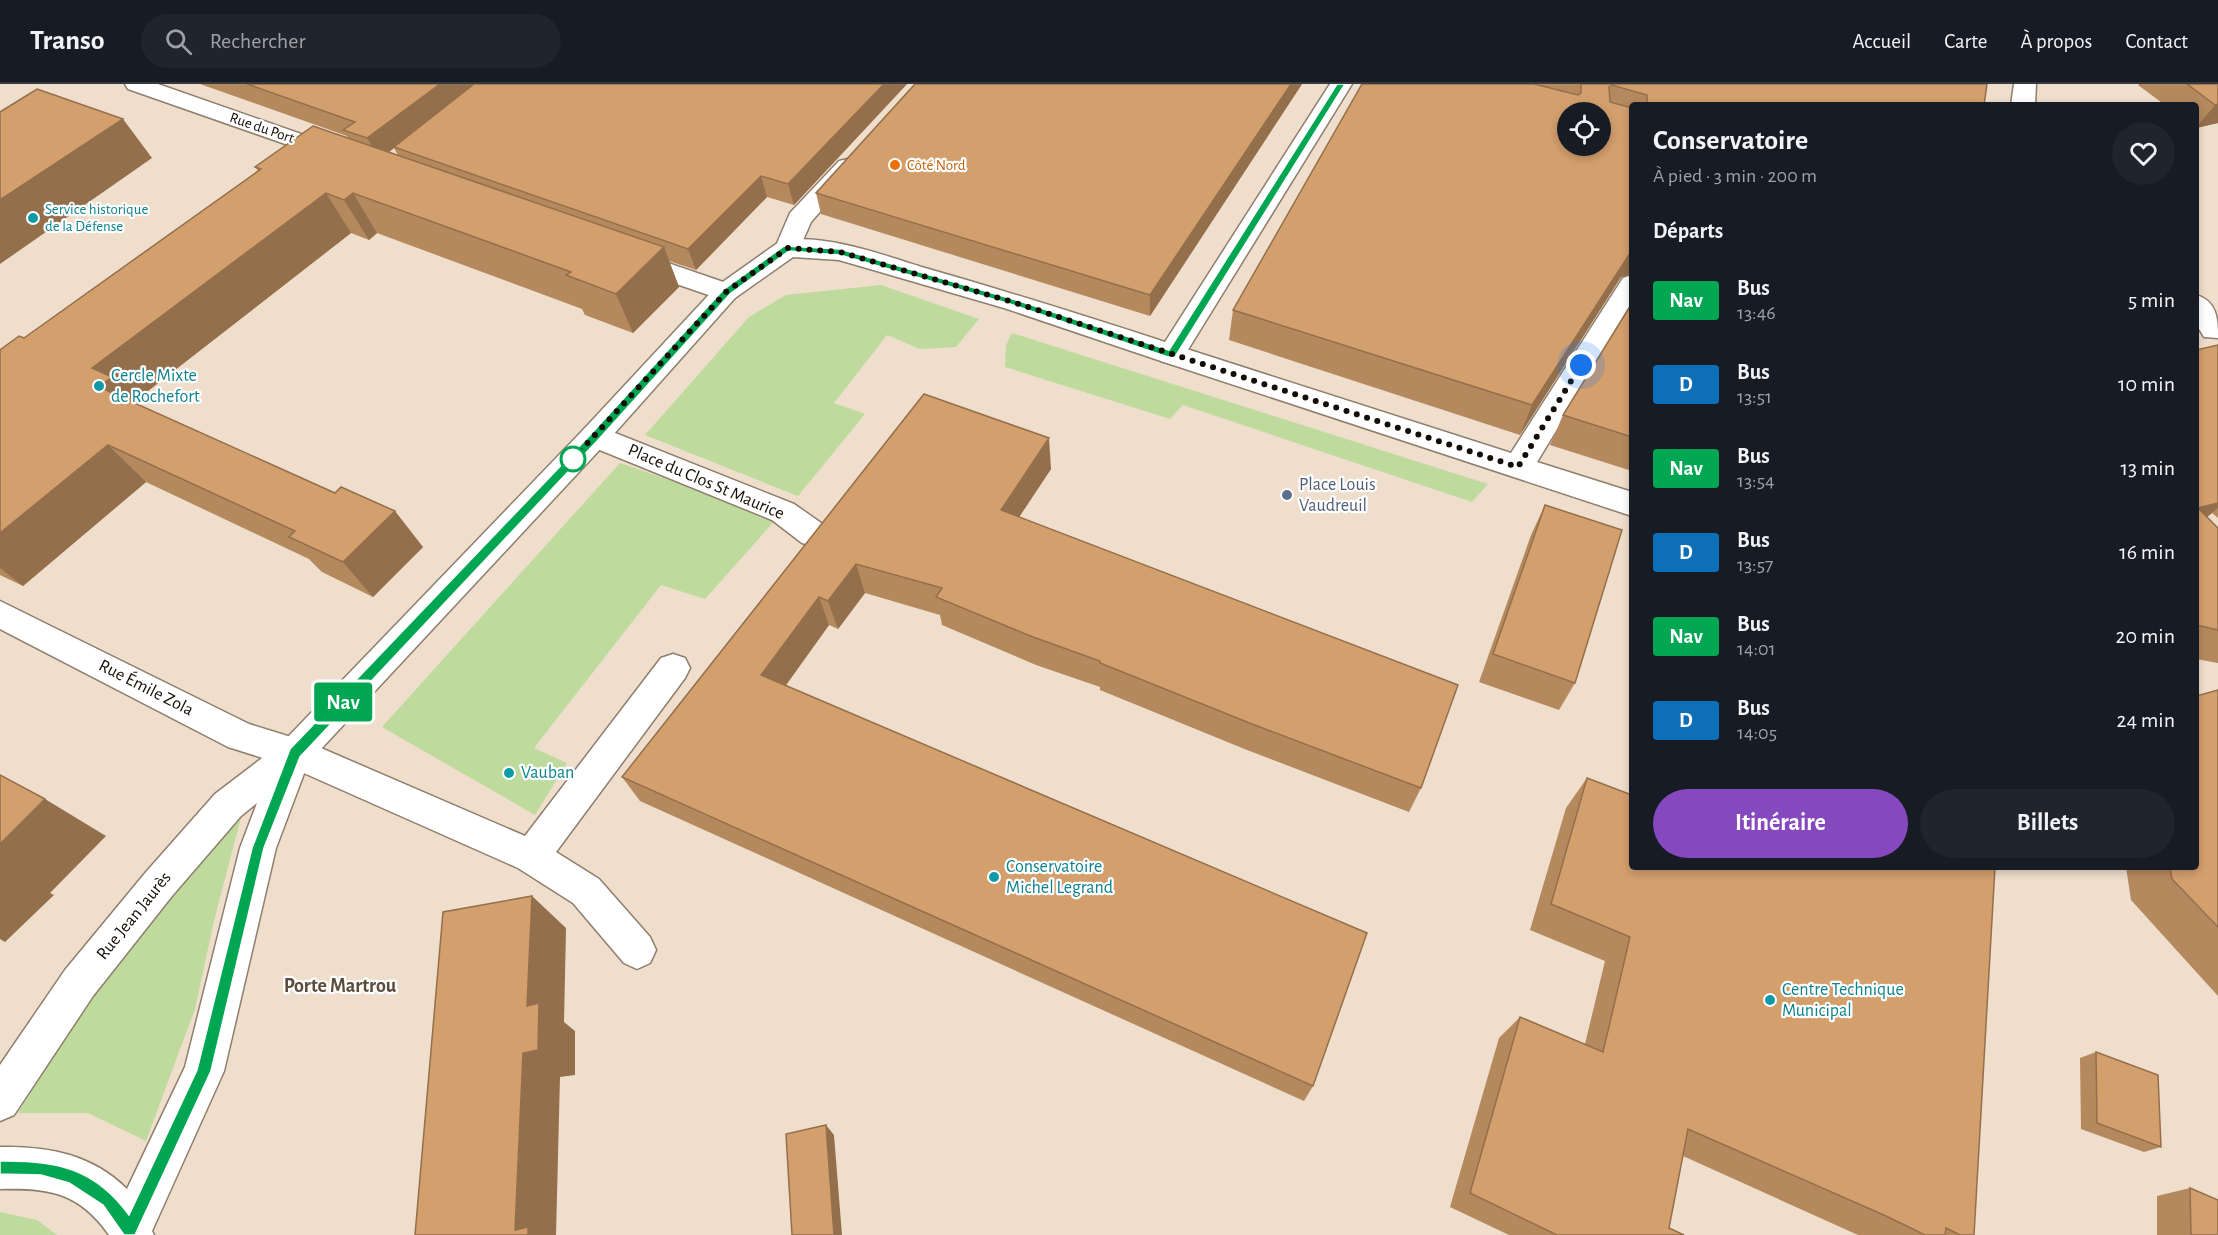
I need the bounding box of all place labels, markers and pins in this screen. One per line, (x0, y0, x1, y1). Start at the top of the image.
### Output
marker: Côté Nord (888, 158, 902, 172)
place label: Côté Nord (907, 158, 966, 173)
place label: Service historique de la Défense (45, 202, 148, 234)
marker: Service historique de la Défense (26, 211, 40, 225)
place label: Cercle Mixte de Rochefort (111, 367, 200, 406)
marker: Cercle Mixte de Rochefort (92, 379, 106, 393)
unlabelled marker (560, 446, 586, 472)
place label: Place Louis Vaudreuil (1299, 476, 1376, 515)
marker: Place Louis Vaudreuil (1280, 488, 1294, 502)
place label: Vauban (521, 764, 574, 782)
marker: Vauban (502, 766, 516, 780)
place label: Conservatoire Michel Legrand (1006, 858, 1113, 897)
marker: Conservatoire Michel Legrand (987, 870, 1001, 884)
place label: Centre Technique Municipal (1782, 981, 1904, 1020)
marker: Centre Technique Municipal (1763, 993, 1777, 1007)

